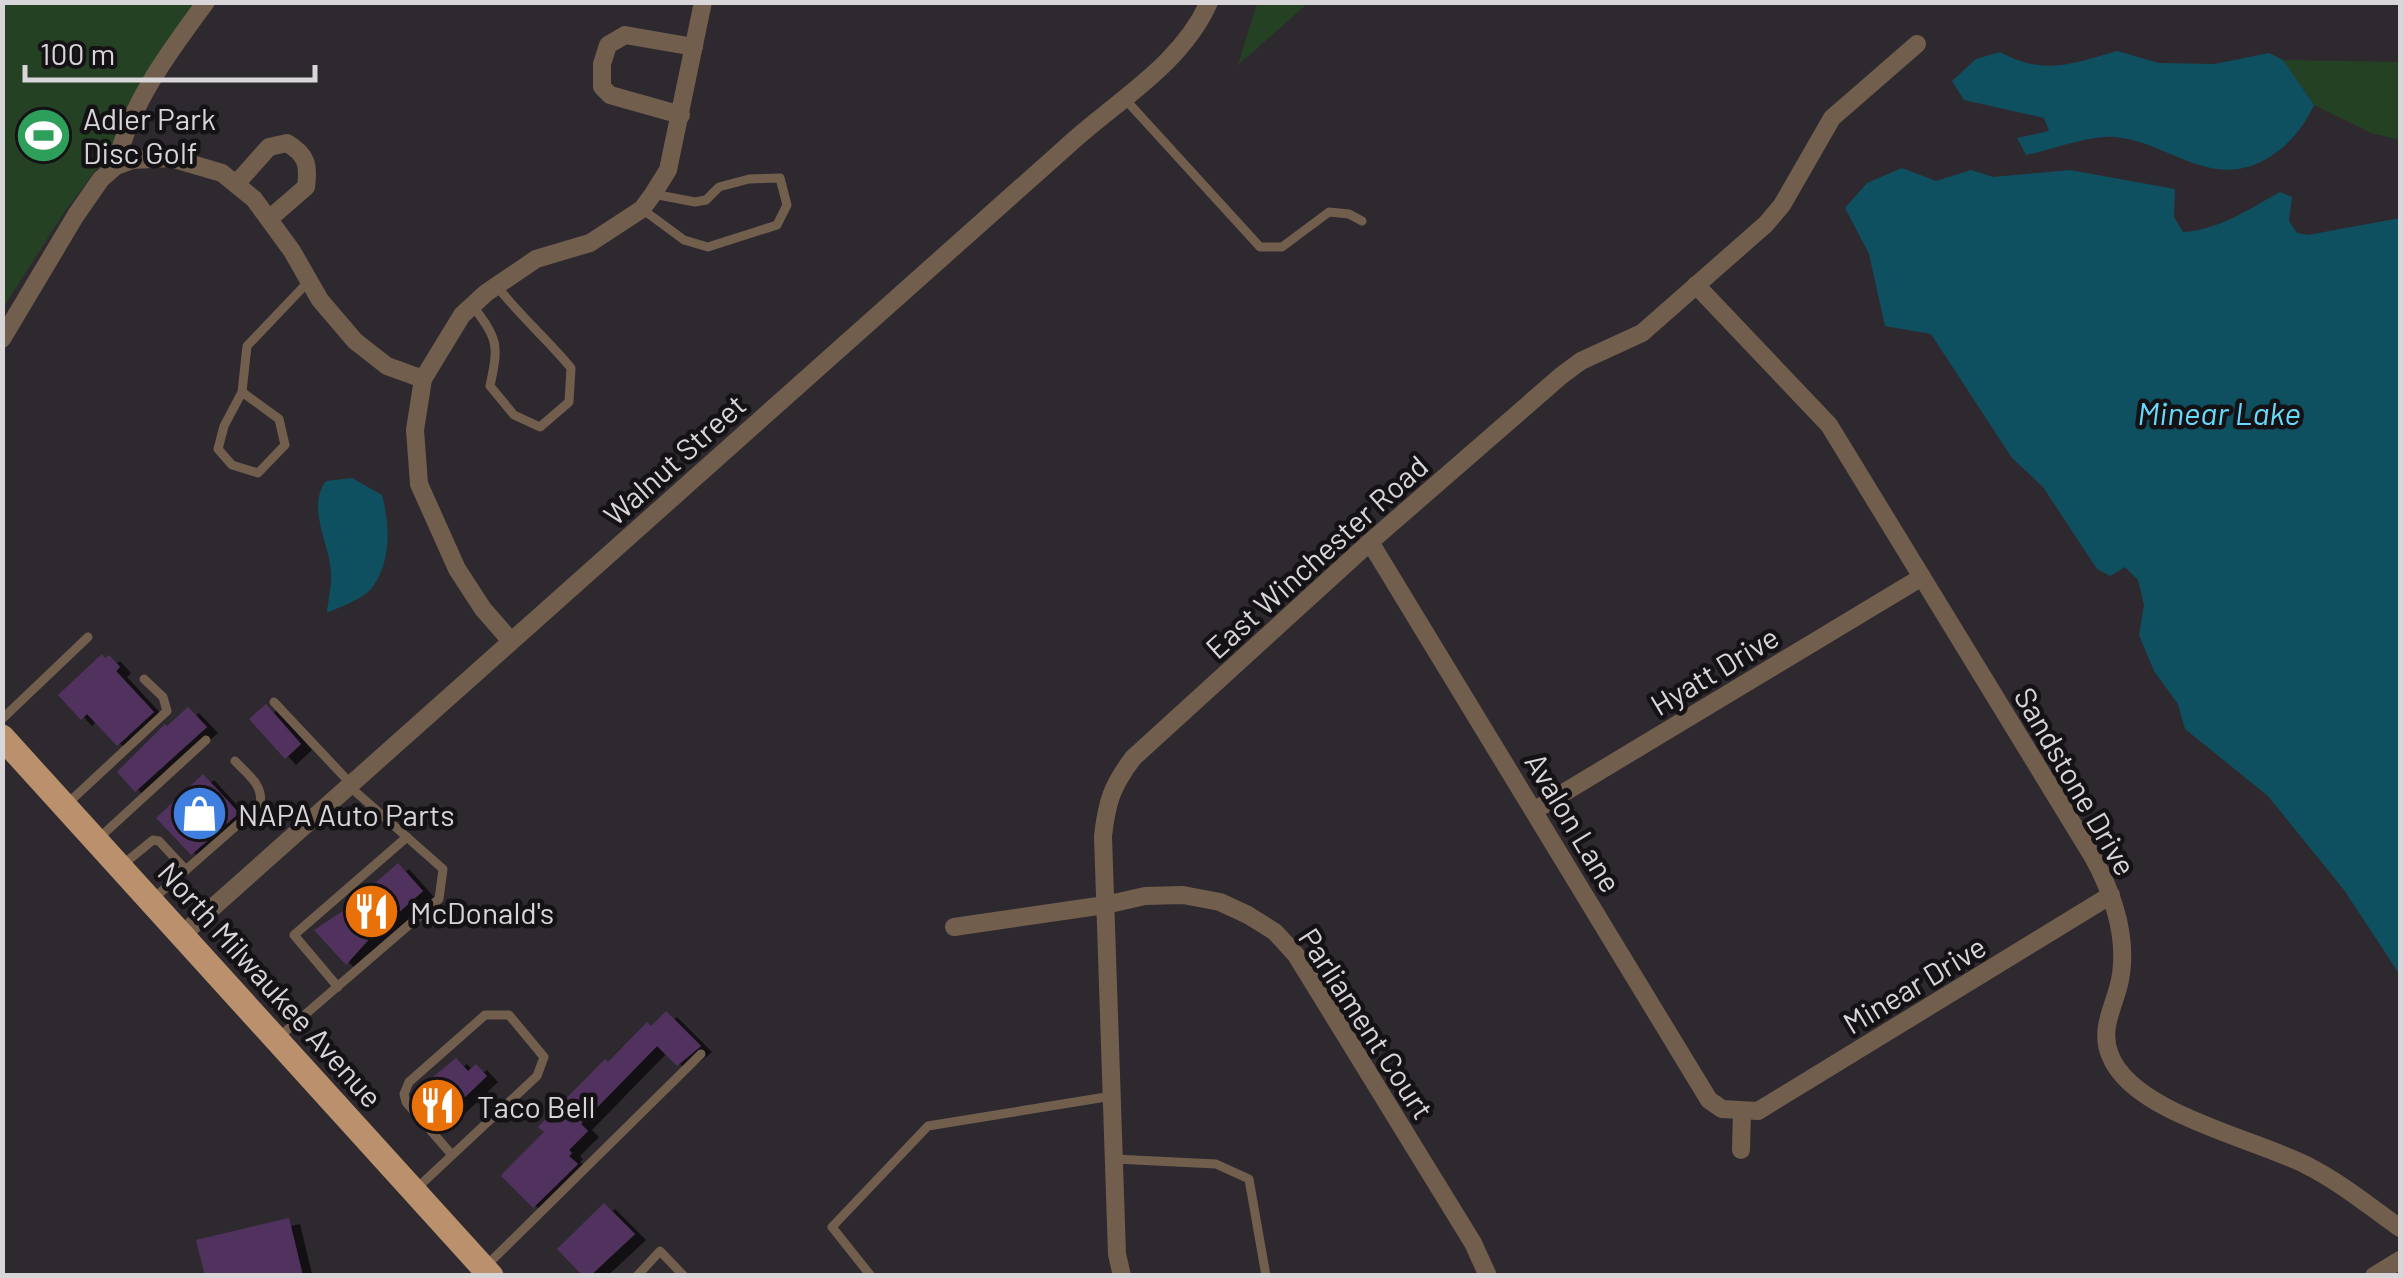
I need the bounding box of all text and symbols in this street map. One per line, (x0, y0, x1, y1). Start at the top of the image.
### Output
scale bar (25, 20, 315, 82)
text: 100 m (40, 35, 115, 71)
place label: Adler Park Disc Golf (83, 100, 216, 170)
sports icon: Adler Park Disc Golf (14, 105, 74, 165)
street label: Walnut Street (596, 386, 752, 532)
water label: Minear Lake (2137, 393, 2301, 431)
street label: East Winchester Road (1198, 447, 1434, 665)
street label: Hyatt Drive (1643, 618, 1785, 722)
street label: Sandstone Drive (2008, 681, 2144, 881)
street label: Avalon Lane (1518, 746, 1630, 898)
shop icon: NAPA Auto Parts (169, 784, 229, 844)
place label: NAPA Auto Parts (238, 796, 455, 832)
street label: North Milwaukee Avenue (151, 854, 391, 1114)
restaurant icon: McDonald's (341, 882, 401, 942)
place label: McDonald's (410, 894, 554, 930)
street label: Parliament Court (1292, 921, 1442, 1125)
street label: Minear Drive (1836, 927, 1992, 1041)
restaurant icon: Taco Bell (408, 1076, 468, 1136)
place label: Taco Bell (477, 1088, 595, 1124)

